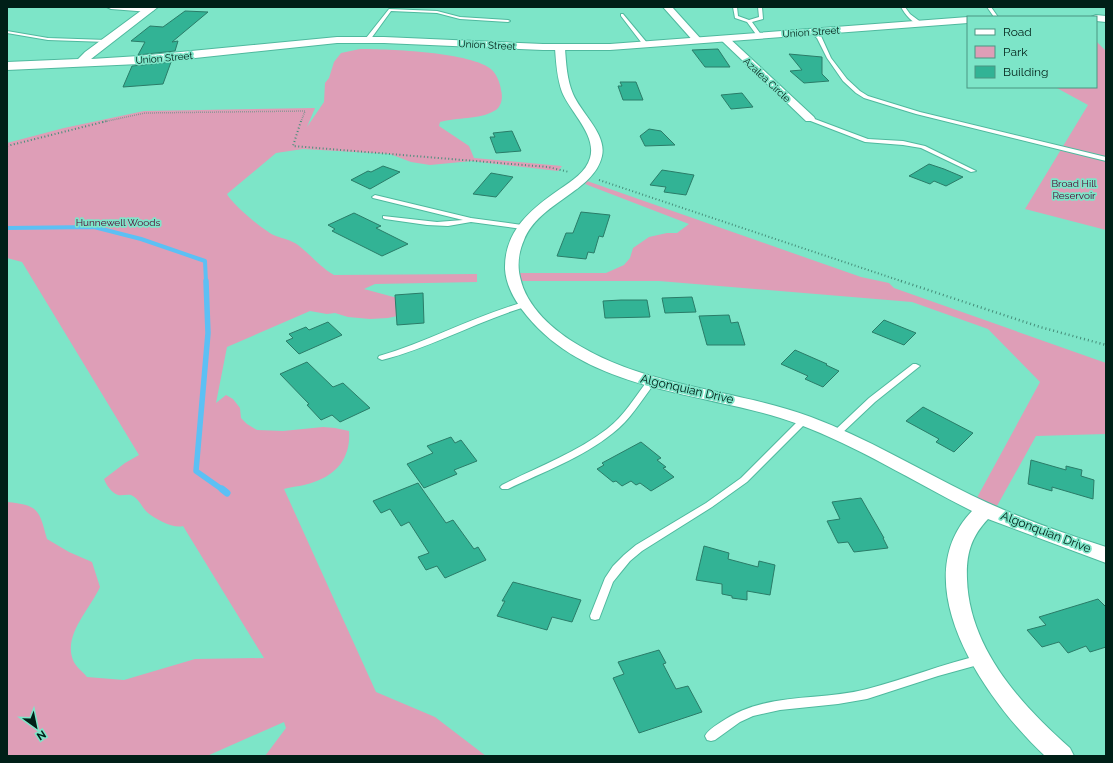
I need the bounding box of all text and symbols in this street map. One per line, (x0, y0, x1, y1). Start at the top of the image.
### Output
legend (967, 16, 1097, 88)
street label: Union Street (782, 24, 841, 39)
text: Road (1003, 25, 1032, 39)
street label: Union Street (458, 38, 517, 52)
text: Park (1003, 45, 1028, 59)
street label: Union Street (135, 50, 194, 66)
street label: Azalea Circle (741, 55, 793, 105)
text: Building (1003, 65, 1049, 79)
park label: Broad Hill Reservoir (1051, 178, 1097, 201)
park label: Hunnewell Woods (76, 217, 160, 228)
street label: Algonquian Drive (639, 371, 735, 407)
street label: Algonquian Drive (999, 508, 1093, 556)
north arrow (16, 707, 56, 747)
text: N (34, 727, 48, 743)

